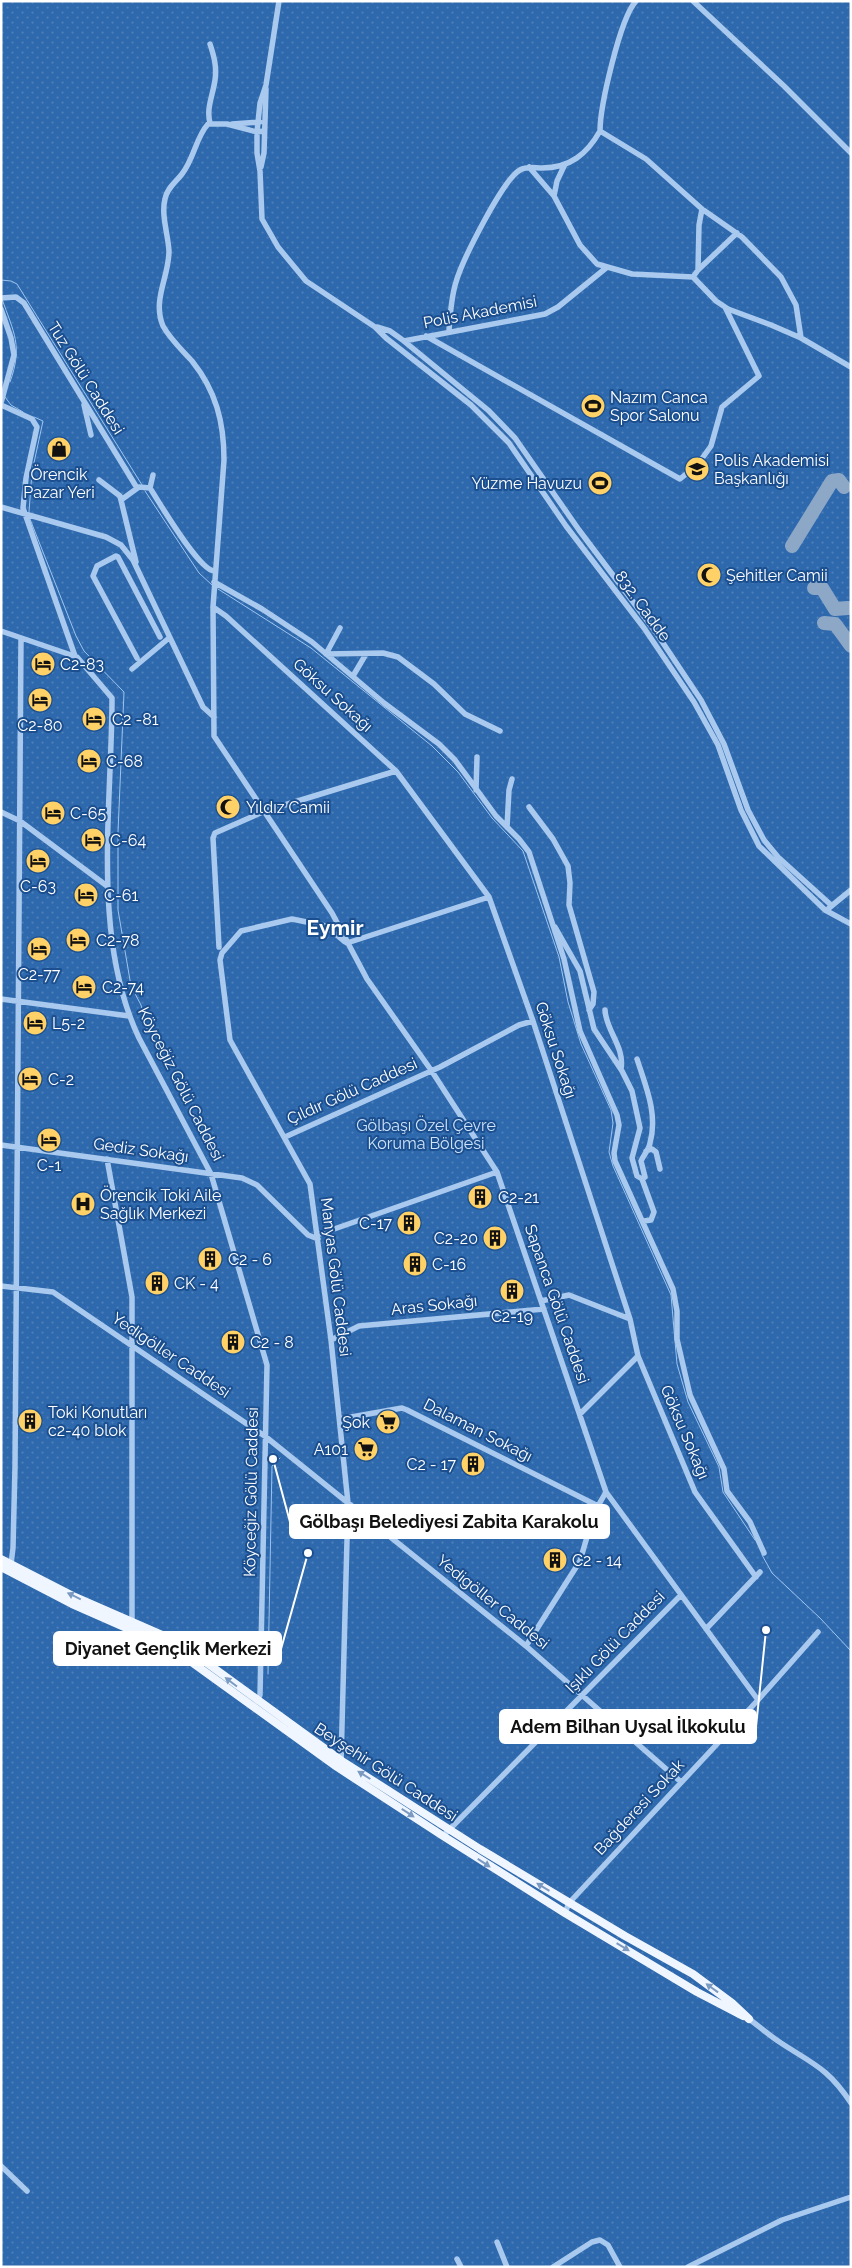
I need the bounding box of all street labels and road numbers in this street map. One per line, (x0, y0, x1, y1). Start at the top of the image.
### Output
street label: Polis Akademisi (422, 292, 538, 332)
street label: Tuz Gölü Caddesi (44, 318, 128, 438)
street label: 832. Cadde (611, 567, 675, 645)
street label: Göksu Sokağı (289, 654, 377, 736)
street label: Göksu Sokağı (531, 999, 581, 1101)
street label: Köyceğiz Gölü Caddesi (134, 1004, 228, 1164)
street label: Çıldır Gölü Caddesi (284, 1054, 420, 1128)
street label: Gediz Sokağı (92, 1134, 190, 1166)
street label: Manyas Gölü Caddesi (317, 1196, 355, 1358)
street label: Sapanca Gölü Caddesi (521, 1222, 593, 1386)
street label: Aras Sokağı (390, 1291, 478, 1319)
street label: Yedigöller Caddesi (108, 1308, 234, 1402)
street label: Göksu Sokağı (657, 1382, 713, 1482)
street label: Dalaman Sokağı (420, 1394, 536, 1466)
street label: Köyceğiz Gölü Caddesi (240, 1407, 262, 1577)
street label: Yedigöller Caddesi (433, 1551, 553, 1653)
street label: Işıklı Gölü Caddesi (561, 1587, 669, 1697)
street label: Beyşehir Gölü Caddesi (311, 1719, 461, 1825)
street label: Bağderesi Sokak (590, 1755, 688, 1859)

